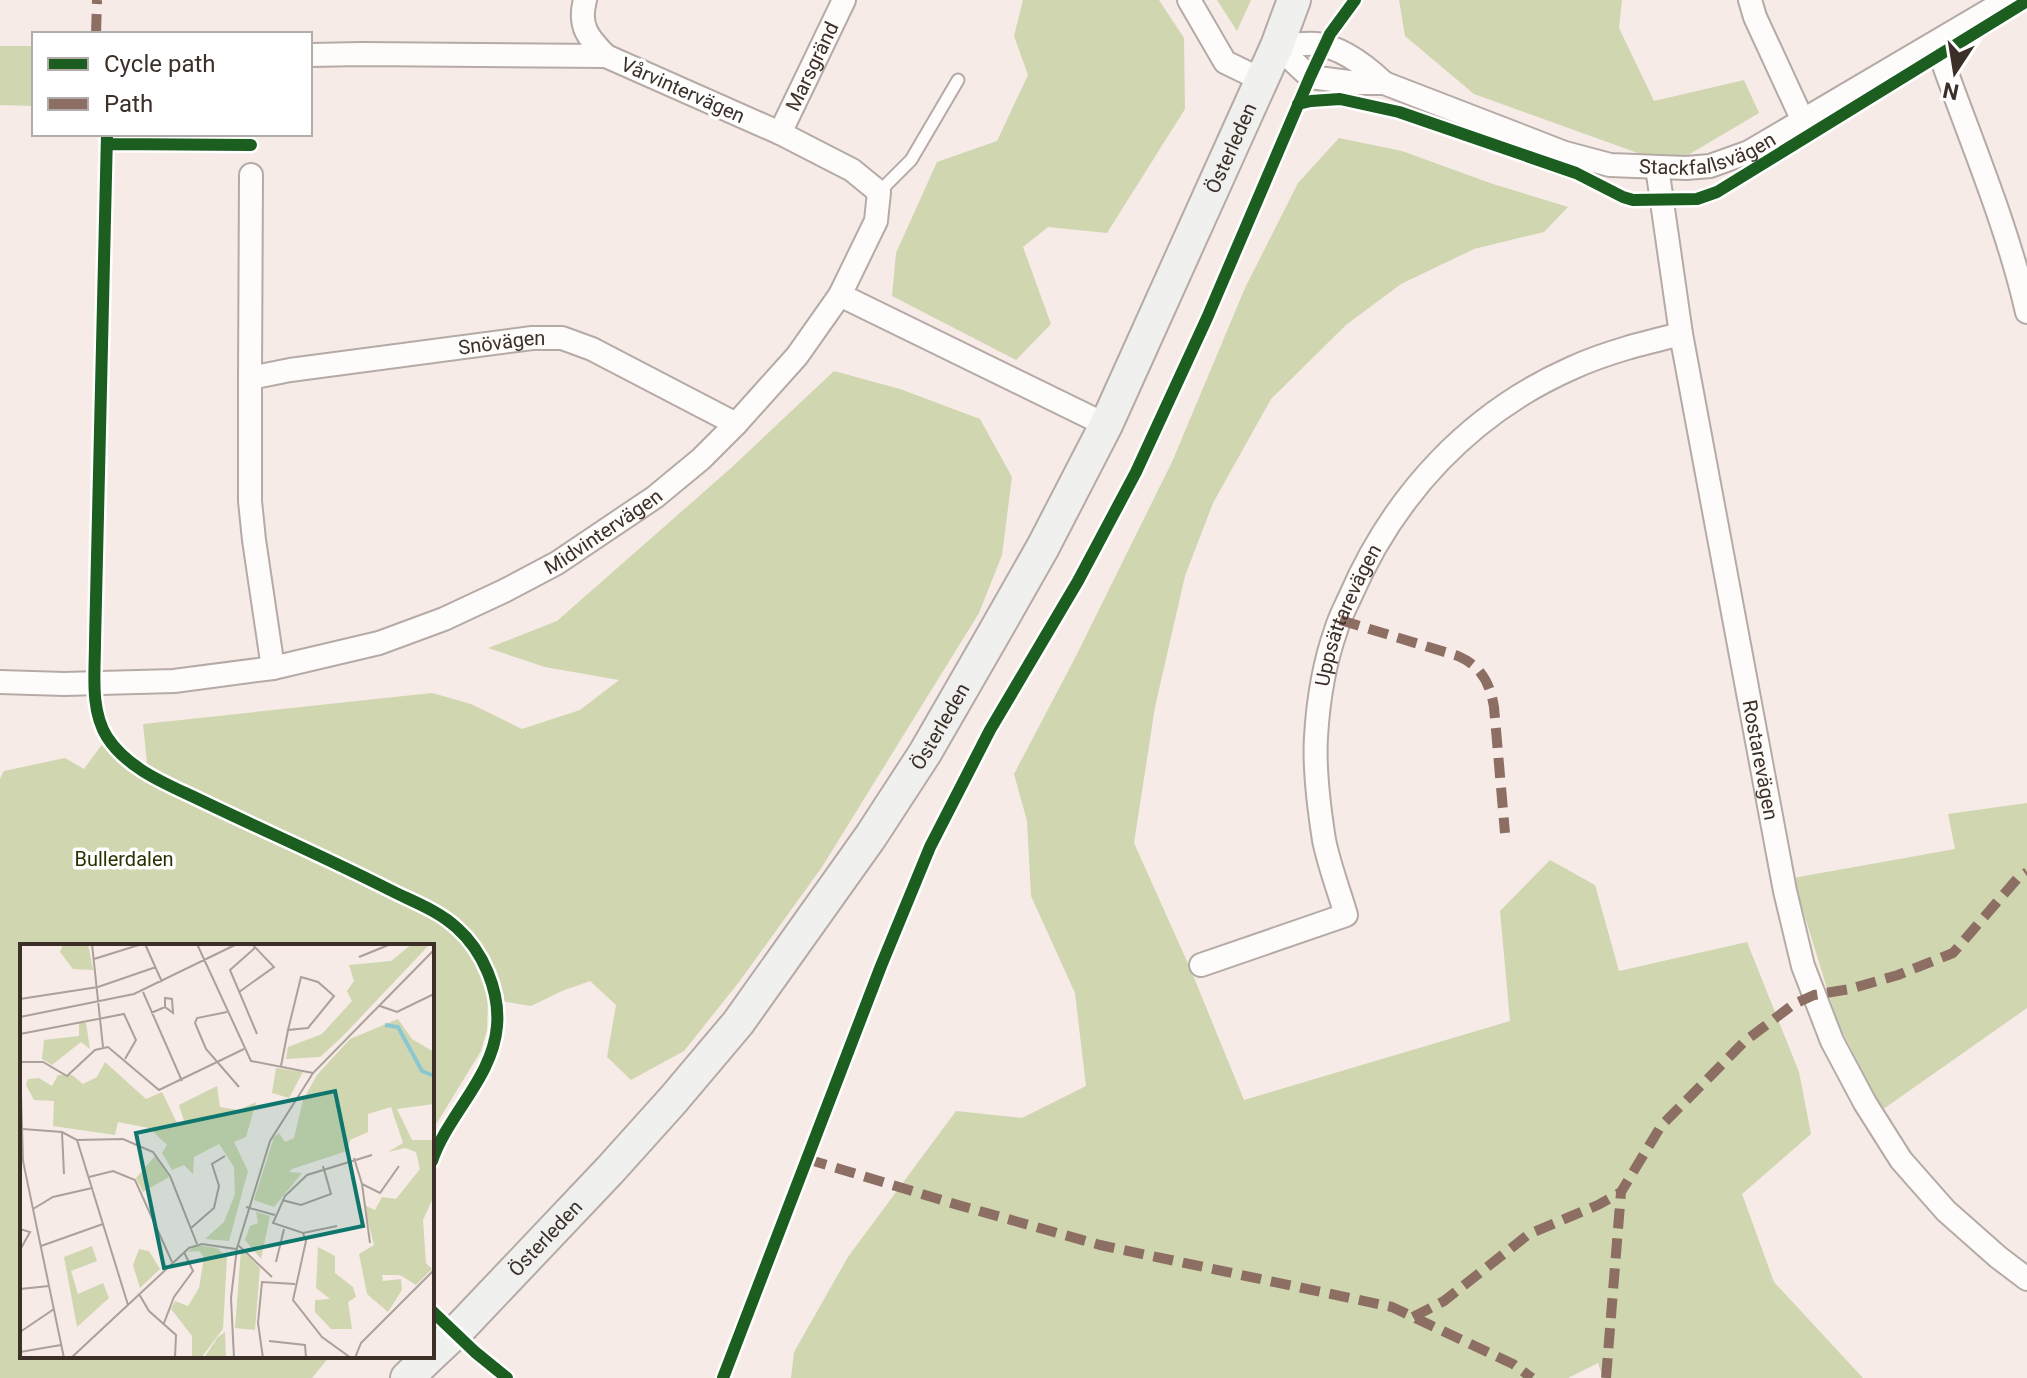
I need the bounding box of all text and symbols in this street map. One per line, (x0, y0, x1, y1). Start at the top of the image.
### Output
street label: Marsgränd (780, 18, 844, 115)
legend (32, 32, 312, 136)
north arrow (1915, 32, 1995, 112)
text: Cycle path (104, 50, 216, 78)
street label: Vårvintervägen (617, 52, 749, 128)
text: N (1941, 77, 1961, 105)
text: Path (104, 90, 153, 118)
street label: Österleden (1200, 99, 1262, 197)
street label: Stackfallsvägen (1639, 127, 1780, 180)
street label: Snövägen (457, 326, 545, 360)
street label: Midvintervägen (540, 484, 667, 580)
street label: Uppsättarevägen (1310, 540, 1386, 688)
street label: Österleden (905, 679, 975, 774)
street label: Rostarevägen (1738, 698, 1784, 822)
park label: Bullerdalen (74, 847, 174, 871)
inset map (20, 944, 434, 1358)
street label: Österleden (503, 1195, 587, 1282)

